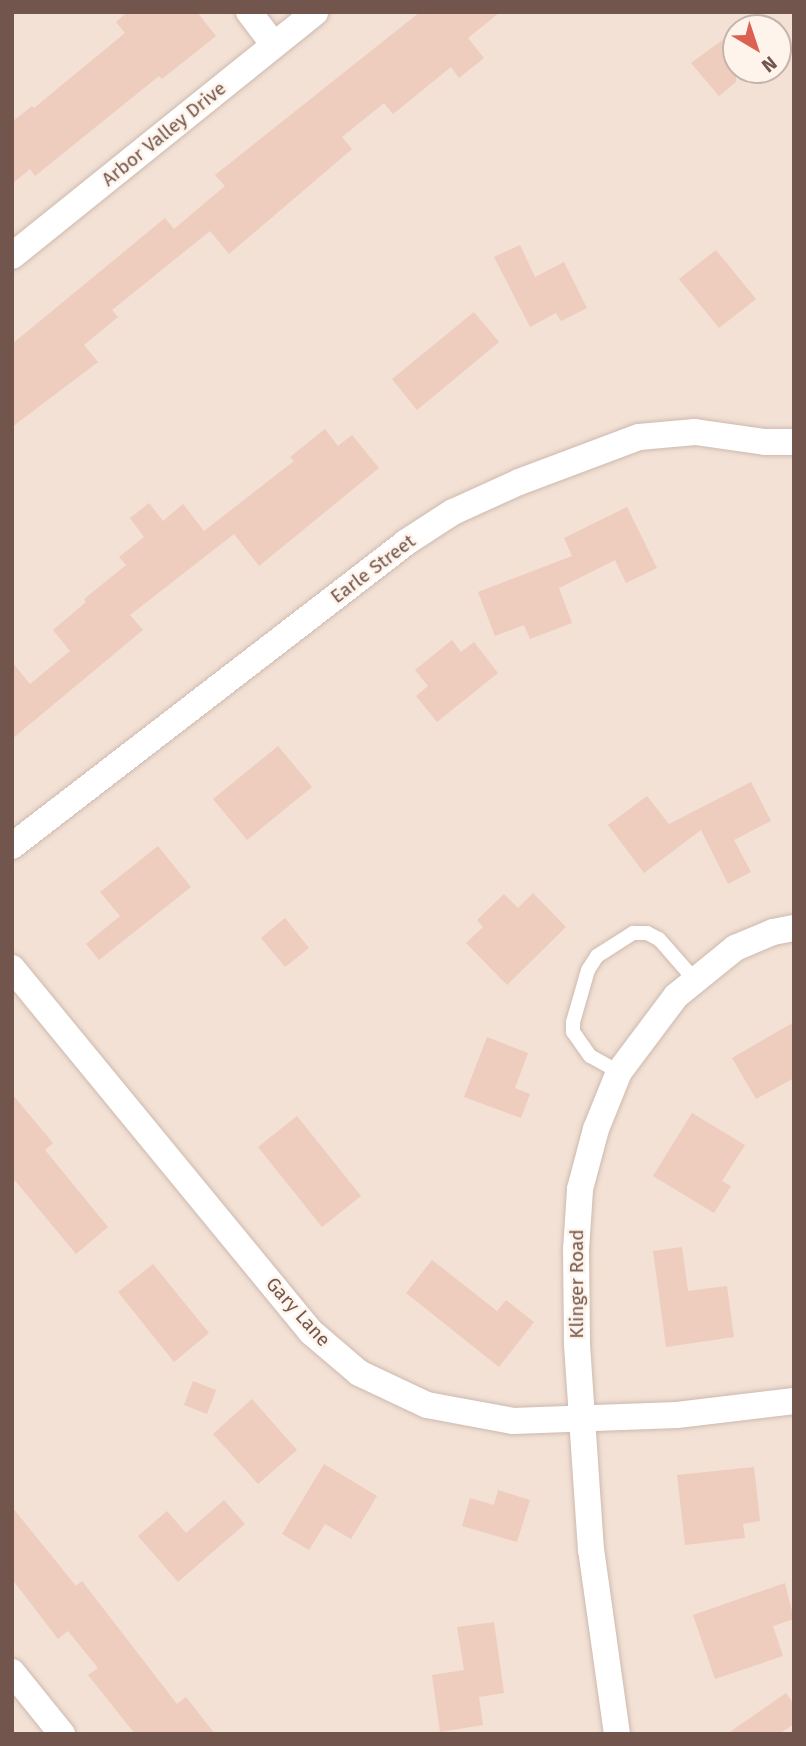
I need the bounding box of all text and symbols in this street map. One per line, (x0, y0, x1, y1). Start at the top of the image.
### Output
north arrow (722, 14, 792, 84)
text: N (757, 51, 781, 77)
street label: Arbor Valley Drive (97, 77, 231, 191)
street label: Earle Street (326, 530, 420, 608)
street label: Klinger Road (566, 1229, 588, 1339)
street label: Gary Lane (261, 1273, 335, 1351)

